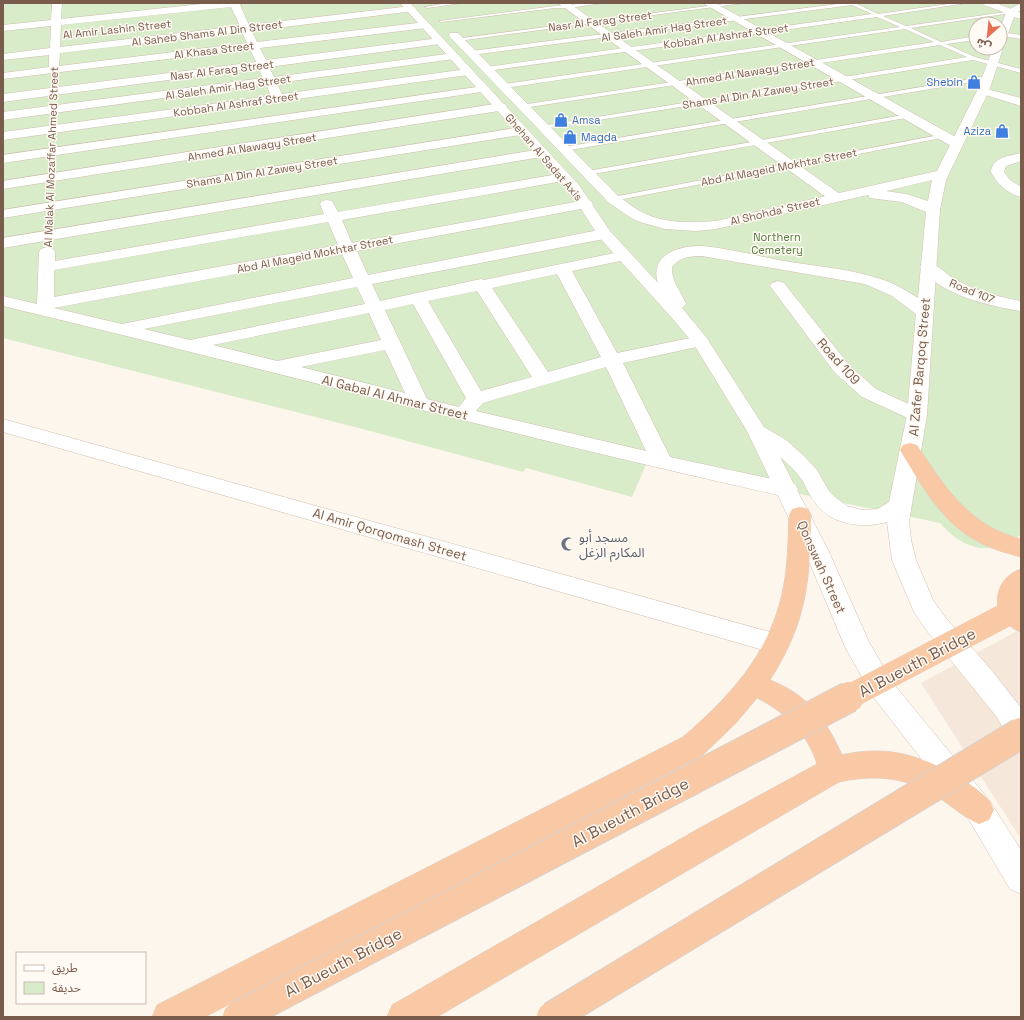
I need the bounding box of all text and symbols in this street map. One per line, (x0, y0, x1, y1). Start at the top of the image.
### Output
street label: Nasr Al Farag Street (547, 8, 653, 34)
street label: Al Saleh Amir Hag Street (600, 13, 728, 45)
street label: Al Amir Lashin Street (62, 16, 172, 42)
north arrow (968, 16, 1008, 56)
street label: Al Saheb Shams Al Din Street (131, 17, 283, 49)
street label: Kobbah Al Ashraf Street (663, 20, 789, 52)
text: ش (974, 35, 993, 55)
street label: Al Khasa Street (173, 38, 255, 62)
street label: Ahmed Al Nawagy Street (684, 55, 816, 89)
street label: Nasr Al Farag Street (169, 57, 275, 83)
street label: Al Malak Al Mozaffar Ahmed Street (41, 66, 61, 248)
street label: Al Saleh Amir Hag Street (164, 71, 292, 103)
street label: Shams Al Din Al Zawey Street (681, 74, 835, 112)
shop icon: Shebin (966, 74, 982, 90)
place label: Shebin (926, 75, 963, 89)
street label: Kobbah Al Ashraf Street (173, 88, 299, 120)
street label: Ghehan Al Sadat Axis (502, 110, 586, 204)
shop icon: Amsa (553, 112, 569, 128)
place label: Amsa (572, 113, 601, 127)
shop icon: Aziza (994, 123, 1010, 139)
place label: Aziza (964, 124, 992, 138)
shop icon: Magda (562, 129, 578, 145)
street label: Ahmed Al Nawagy Street (186, 130, 318, 164)
place label: Magda (581, 130, 618, 144)
street label: Abd Al Mageid Mokhtar Street (700, 145, 858, 189)
street label: Shams Al Din Al Zawey Street (185, 153, 339, 191)
street label: Al Shohda' Street (729, 194, 821, 228)
park label: Northern Cemetery (751, 230, 803, 257)
street label: Abd Al Mageid Mokhtar Street (236, 232, 394, 276)
street label: Road 107 (947, 276, 997, 306)
street label: Al Zafer Barqoq Street (905, 297, 934, 437)
street label: Road 109 (813, 334, 864, 388)
street label: Al Gabal Al Ahmar Street (320, 371, 470, 424)
street label: Al Amir Qorqomash Street (311, 504, 469, 565)
street label: Qonswah Street (793, 518, 850, 616)
place label: مسجد أبو المكارم الزغل (579, 529, 645, 562)
mosque icon: مسجد أبو المكارم الزغل (560, 536, 576, 552)
street label: Al Bueuth Bridge (855, 623, 979, 702)
street label: Al Bueuth Bridge (568, 773, 692, 852)
street label: Al Bueuth Bridge (281, 923, 405, 1002)
legend (16, 952, 146, 1004)
text: طريق (52, 960, 78, 976)
text: حديقة (52, 980, 81, 996)

